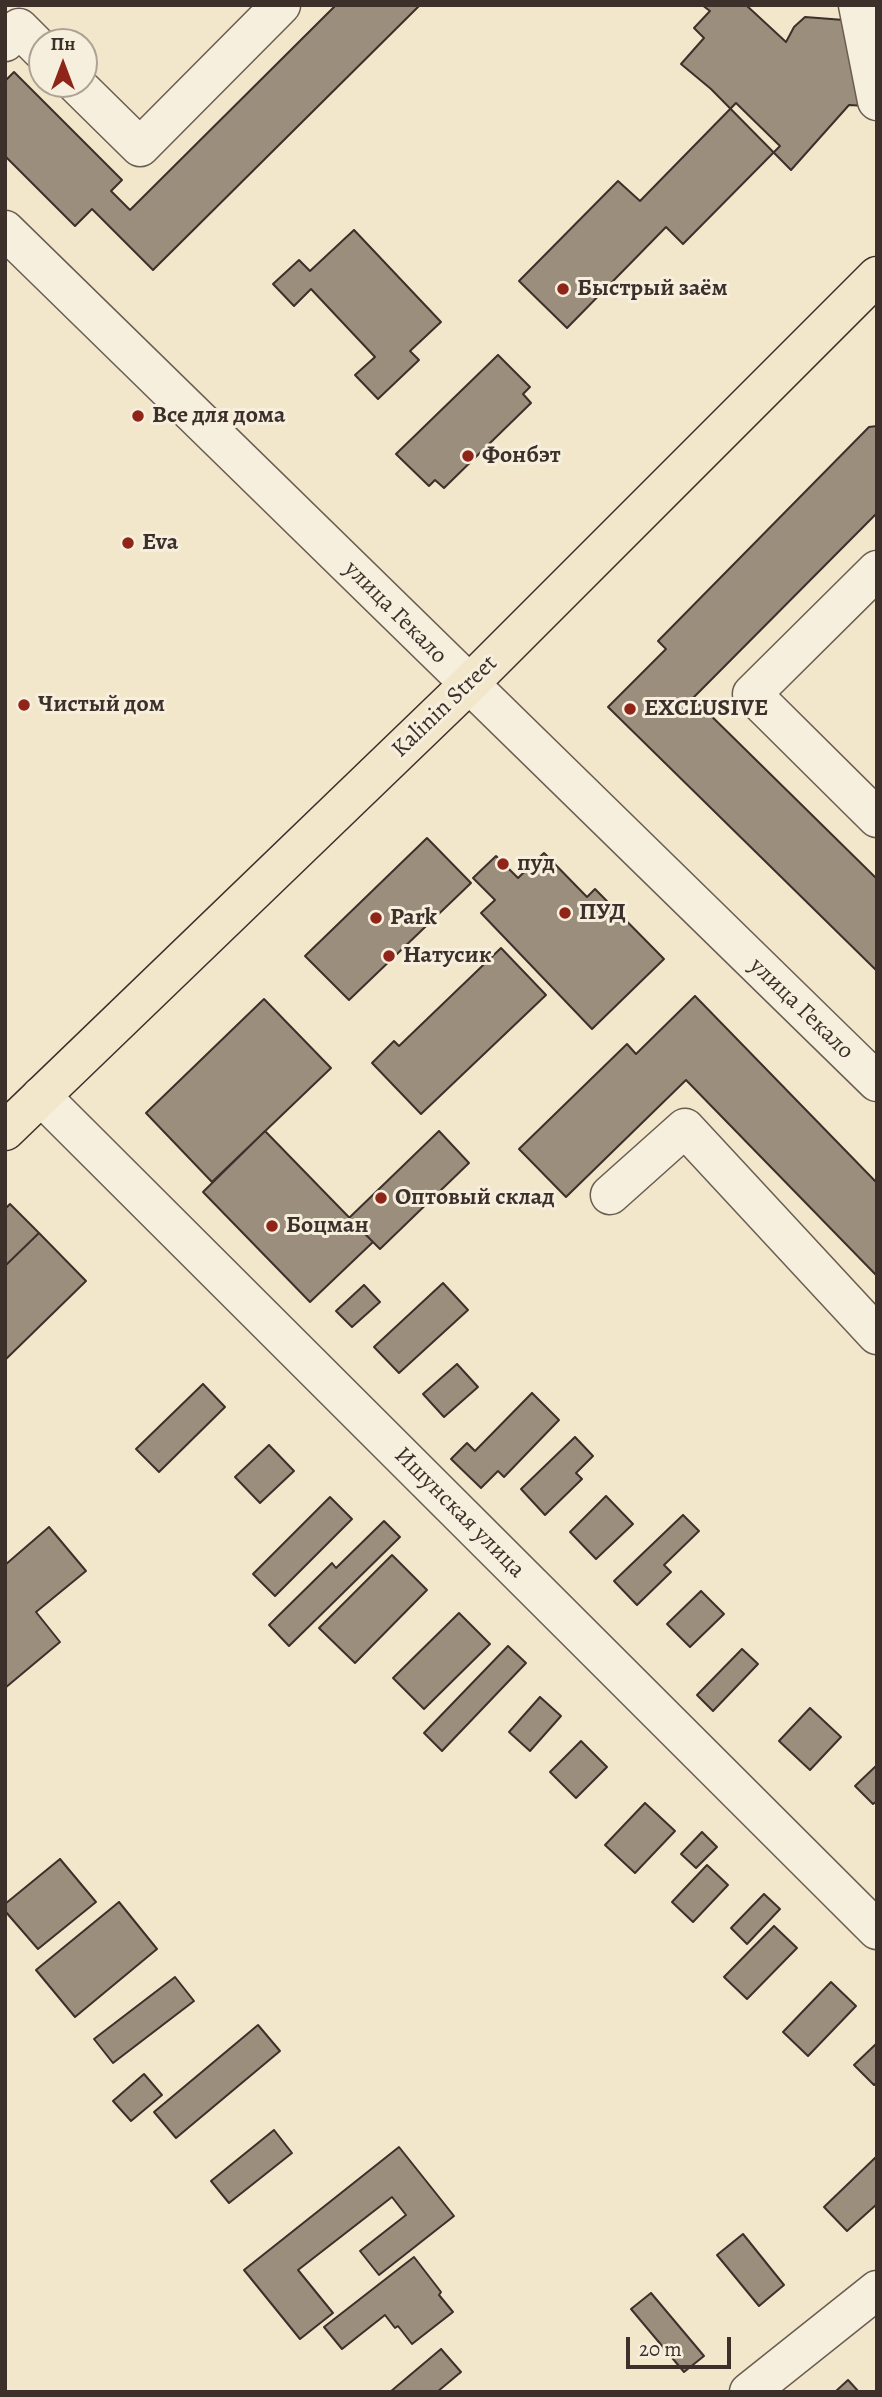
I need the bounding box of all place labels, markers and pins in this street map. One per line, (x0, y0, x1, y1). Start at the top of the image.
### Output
place label: Быстрый заём (577, 275, 728, 303)
marker: Быстрый заём (555, 281, 571, 297)
place label: Все для дома (152, 402, 285, 430)
marker: Все для дома (130, 408, 146, 424)
place label: Фонбэт (482, 442, 561, 470)
marker: Фонбэт (460, 448, 476, 464)
place label: Eva (142, 529, 178, 557)
marker: Eva (120, 535, 136, 551)
place label: Чистый дом (38, 691, 165, 719)
place label: EXCLUSIVE (644, 695, 768, 723)
marker: Чистый дом (16, 697, 32, 713)
marker: EXCLUSIVE (622, 701, 638, 717)
place label: пуд (517, 850, 555, 878)
marker: пуд (495, 856, 511, 872)
place label: ПУД (579, 899, 626, 927)
place label: Park (390, 904, 437, 932)
marker: ПУД (557, 905, 573, 921)
marker: Park (368, 910, 384, 926)
place label: Натусик (403, 942, 492, 970)
marker: Натусик (381, 948, 397, 964)
place label: Оптовый склад (395, 1184, 555, 1212)
marker: Оптовый склад (373, 1190, 389, 1206)
place label: Боцман (286, 1212, 369, 1240)
marker: Боцман (264, 1218, 280, 1234)

